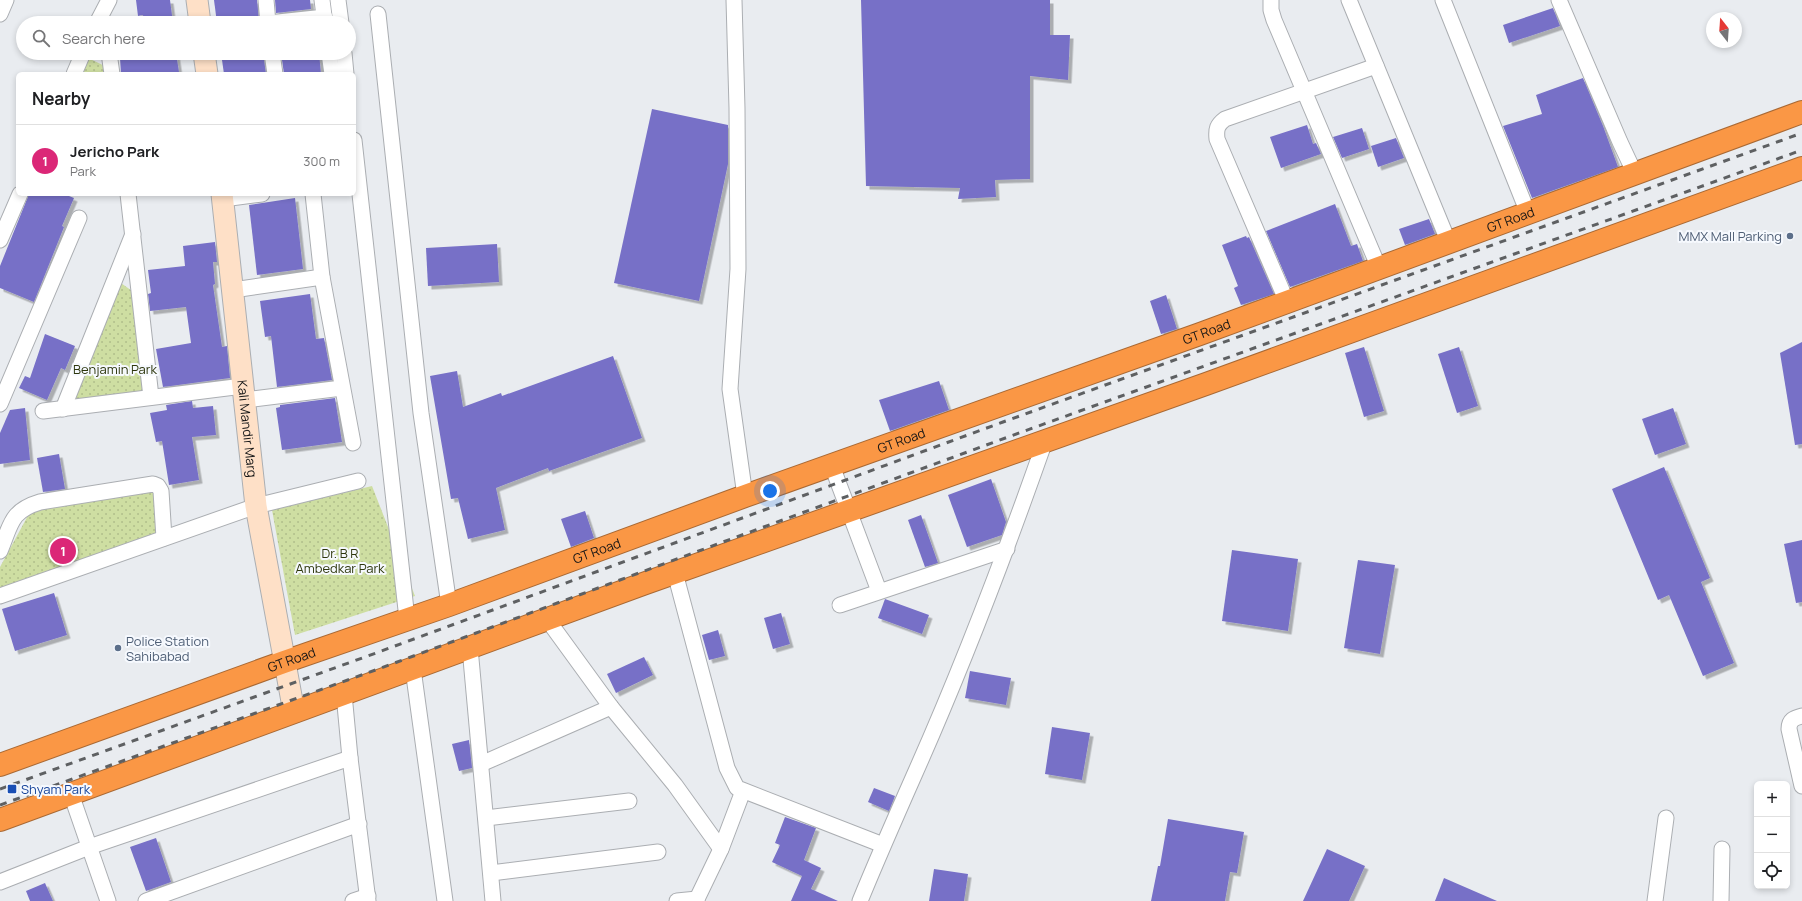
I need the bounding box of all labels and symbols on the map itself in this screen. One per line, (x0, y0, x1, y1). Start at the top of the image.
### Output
north arrow (1706, 12, 1742, 48)
street label: GT Road (1484, 202, 1537, 237)
place label: MMX Mall Parking (1678, 227, 1782, 245)
marker: MMX Mall Parking (1785, 231, 1795, 241)
street label: GT Road (1180, 315, 1233, 348)
park label: Benjamin Park (73, 360, 157, 378)
street label: Kali Mandir Marg (233, 379, 262, 478)
street label: GT Road (875, 424, 928, 457)
your location (760, 481, 780, 501)
street label: GT Road (570, 534, 623, 568)
pin: 1 (50, 536, 76, 566)
park label: Dr. B R Ambedkar Park (295, 544, 385, 577)
place label: Police Station Sahibabad (126, 632, 209, 665)
marker: Police Station Sahibabad (113, 643, 123, 653)
street label: GT Road (265, 643, 318, 676)
place label: Shyam Park (21, 780, 91, 798)
marker: Shyam Park (6, 783, 18, 795)

